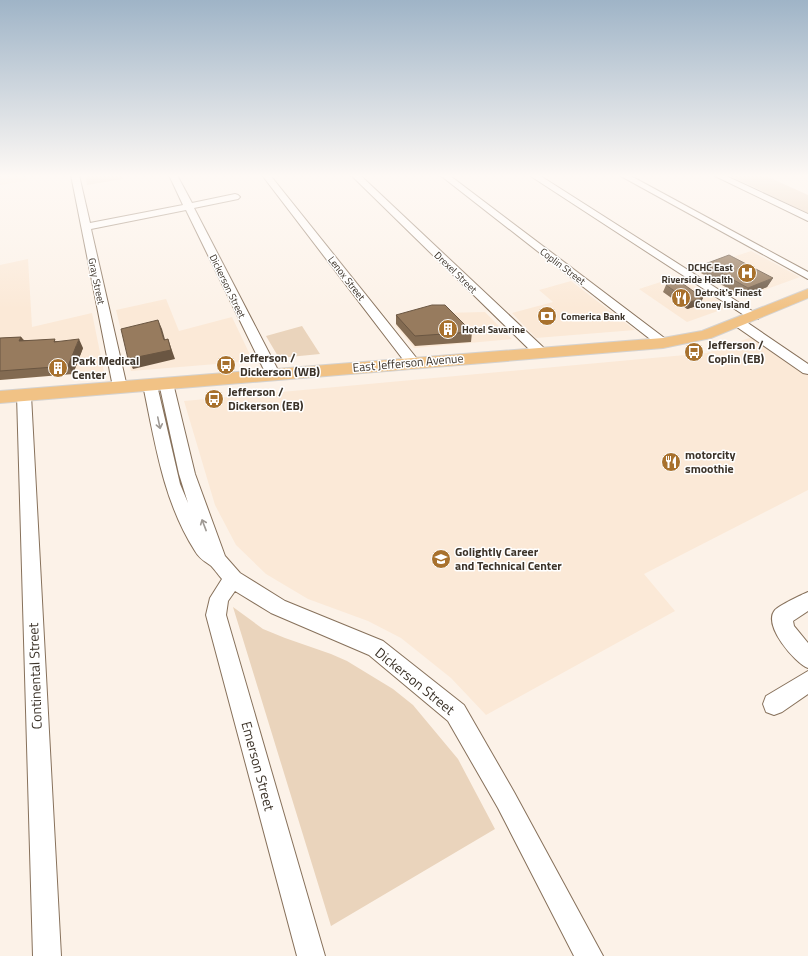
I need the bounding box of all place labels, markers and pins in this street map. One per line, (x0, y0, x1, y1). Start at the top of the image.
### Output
place label: DCHC East Riverside Health (662, 260, 733, 287)
hospital icon: DCHC East Riverside Health (736, 262, 758, 284)
place label: Detroit's Finest Coney Island (695, 285, 762, 312)
restaurant icon: Detroit's Finest Coney Island (670, 287, 692, 309)
bank icon: Comerica Bank (536, 305, 558, 327)
place label: Comerica Bank (561, 309, 626, 324)
building icon: Hotel Savarine (437, 318, 459, 340)
place label: Hotel Savarine (462, 322, 525, 337)
place label: Jefferson / Coplin (EB) (708, 335, 765, 368)
bus stop icon: Jefferson / Coplin (EB) (683, 341, 705, 363)
place label: Jefferson / Dickerson (WB) (240, 348, 320, 381)
place label: Park Medical Center (72, 351, 139, 384)
bus stop icon: Jefferson / Dickerson (WB) (215, 354, 237, 376)
building icon: Park Medical Center (47, 357, 69, 379)
place label: Jefferson / Dickerson (EB) (228, 382, 304, 415)
bus stop icon: Jefferson / Dickerson (EB) (203, 388, 225, 410)
place label: motorcity smoothie (685, 445, 735, 478)
restaurant icon: motorcity smoothie (660, 451, 682, 473)
place label: Golightly Career and Technical Center (455, 542, 562, 575)
school or university icon: Golightly Career and Technical Center (430, 548, 452, 570)

